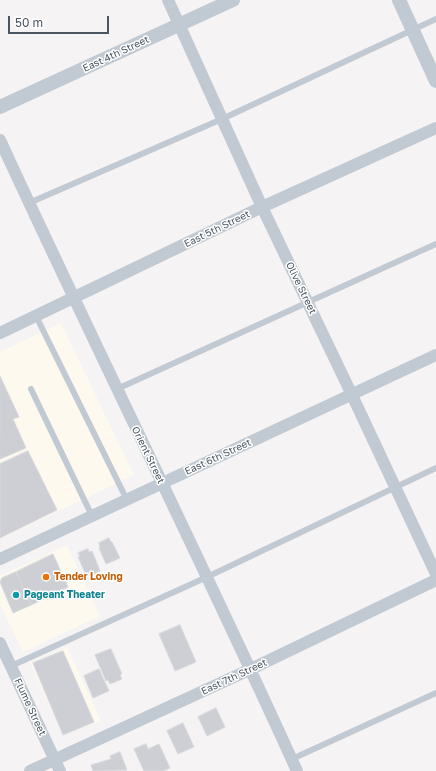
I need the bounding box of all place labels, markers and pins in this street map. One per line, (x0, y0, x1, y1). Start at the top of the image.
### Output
place label: Tender Loving (54, 571, 123, 583)
marker: Tender Loving (41, 572, 51, 582)
place label: Pageant Theater (24, 589, 105, 601)
marker: Pageant Theater (11, 590, 21, 600)

